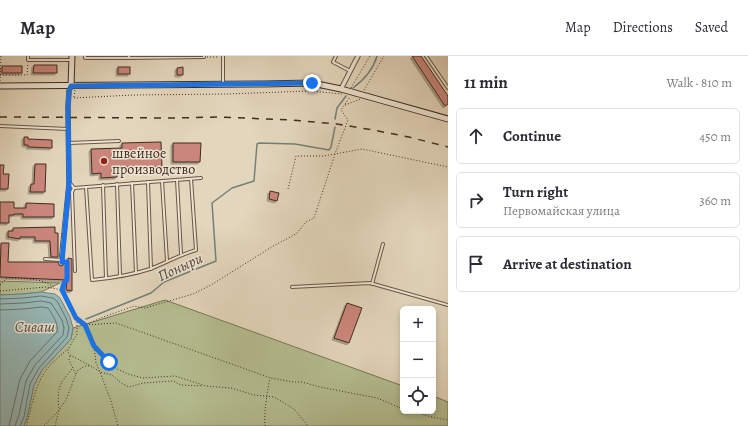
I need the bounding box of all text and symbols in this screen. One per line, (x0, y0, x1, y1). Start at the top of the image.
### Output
text: Map (20, 15, 55, 41)
text: Map (565, 18, 591, 37)
text: Directions (613, 18, 673, 37)
text: Saved (695, 18, 728, 37)
text: 11 min (464, 71, 508, 94)
route end (303, 74, 321, 92)
text: Walk · 810 m (666, 74, 732, 91)
icon: ahead (465, 125, 487, 147)
text: Continue (503, 126, 561, 146)
text: 450 m (699, 128, 731, 145)
place label: швейное производство (112, 144, 195, 179)
marker: швейное производство (99, 156, 109, 166)
text: Turn right (503, 182, 568, 202)
icon: right (465, 189, 487, 211)
text: 360 m (699, 192, 731, 209)
text: Первомайская улица (503, 202, 620, 219)
water label: Поныри (154, 248, 206, 286)
icon: arrive (465, 253, 487, 275)
text: Arrive at destination (503, 254, 632, 274)
map controls (400, 306, 436, 414)
button: + (400, 306, 436, 342)
water label: Сиваш (15, 317, 55, 337)
button: − (400, 342, 436, 378)
route start (100, 353, 118, 371)
button: locate (400, 378, 436, 414)

